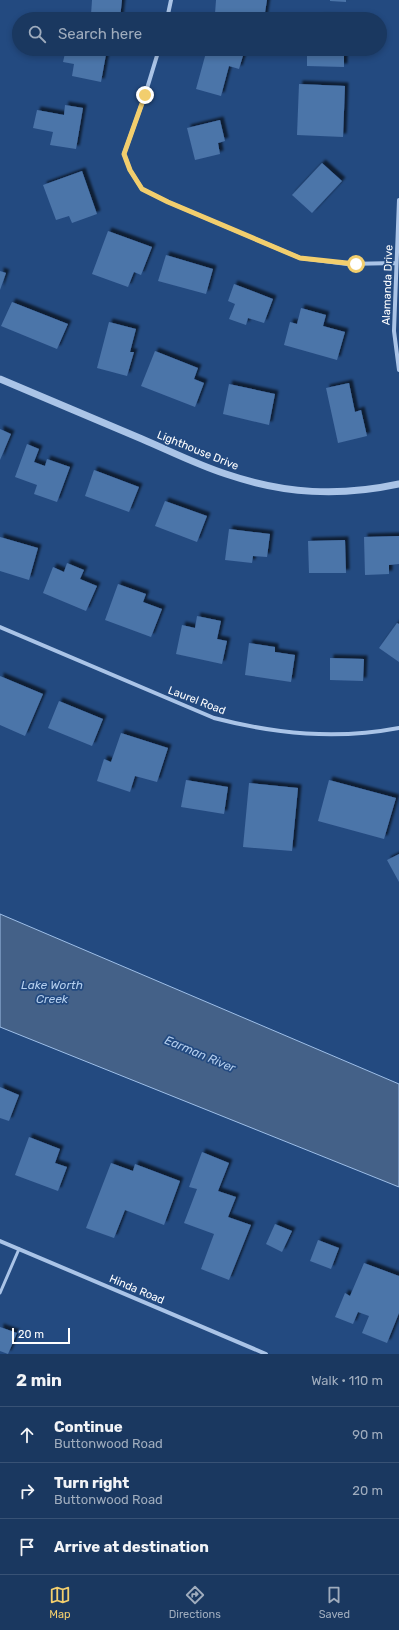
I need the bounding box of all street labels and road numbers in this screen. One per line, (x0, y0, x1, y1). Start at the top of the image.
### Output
street label: Alamanda Drive (380, 245, 395, 325)
street label: Lighthouse Drive (155, 428, 241, 473)
street label: Laurel Road (166, 684, 227, 717)
street label: Hinda Road (107, 1272, 166, 1307)

